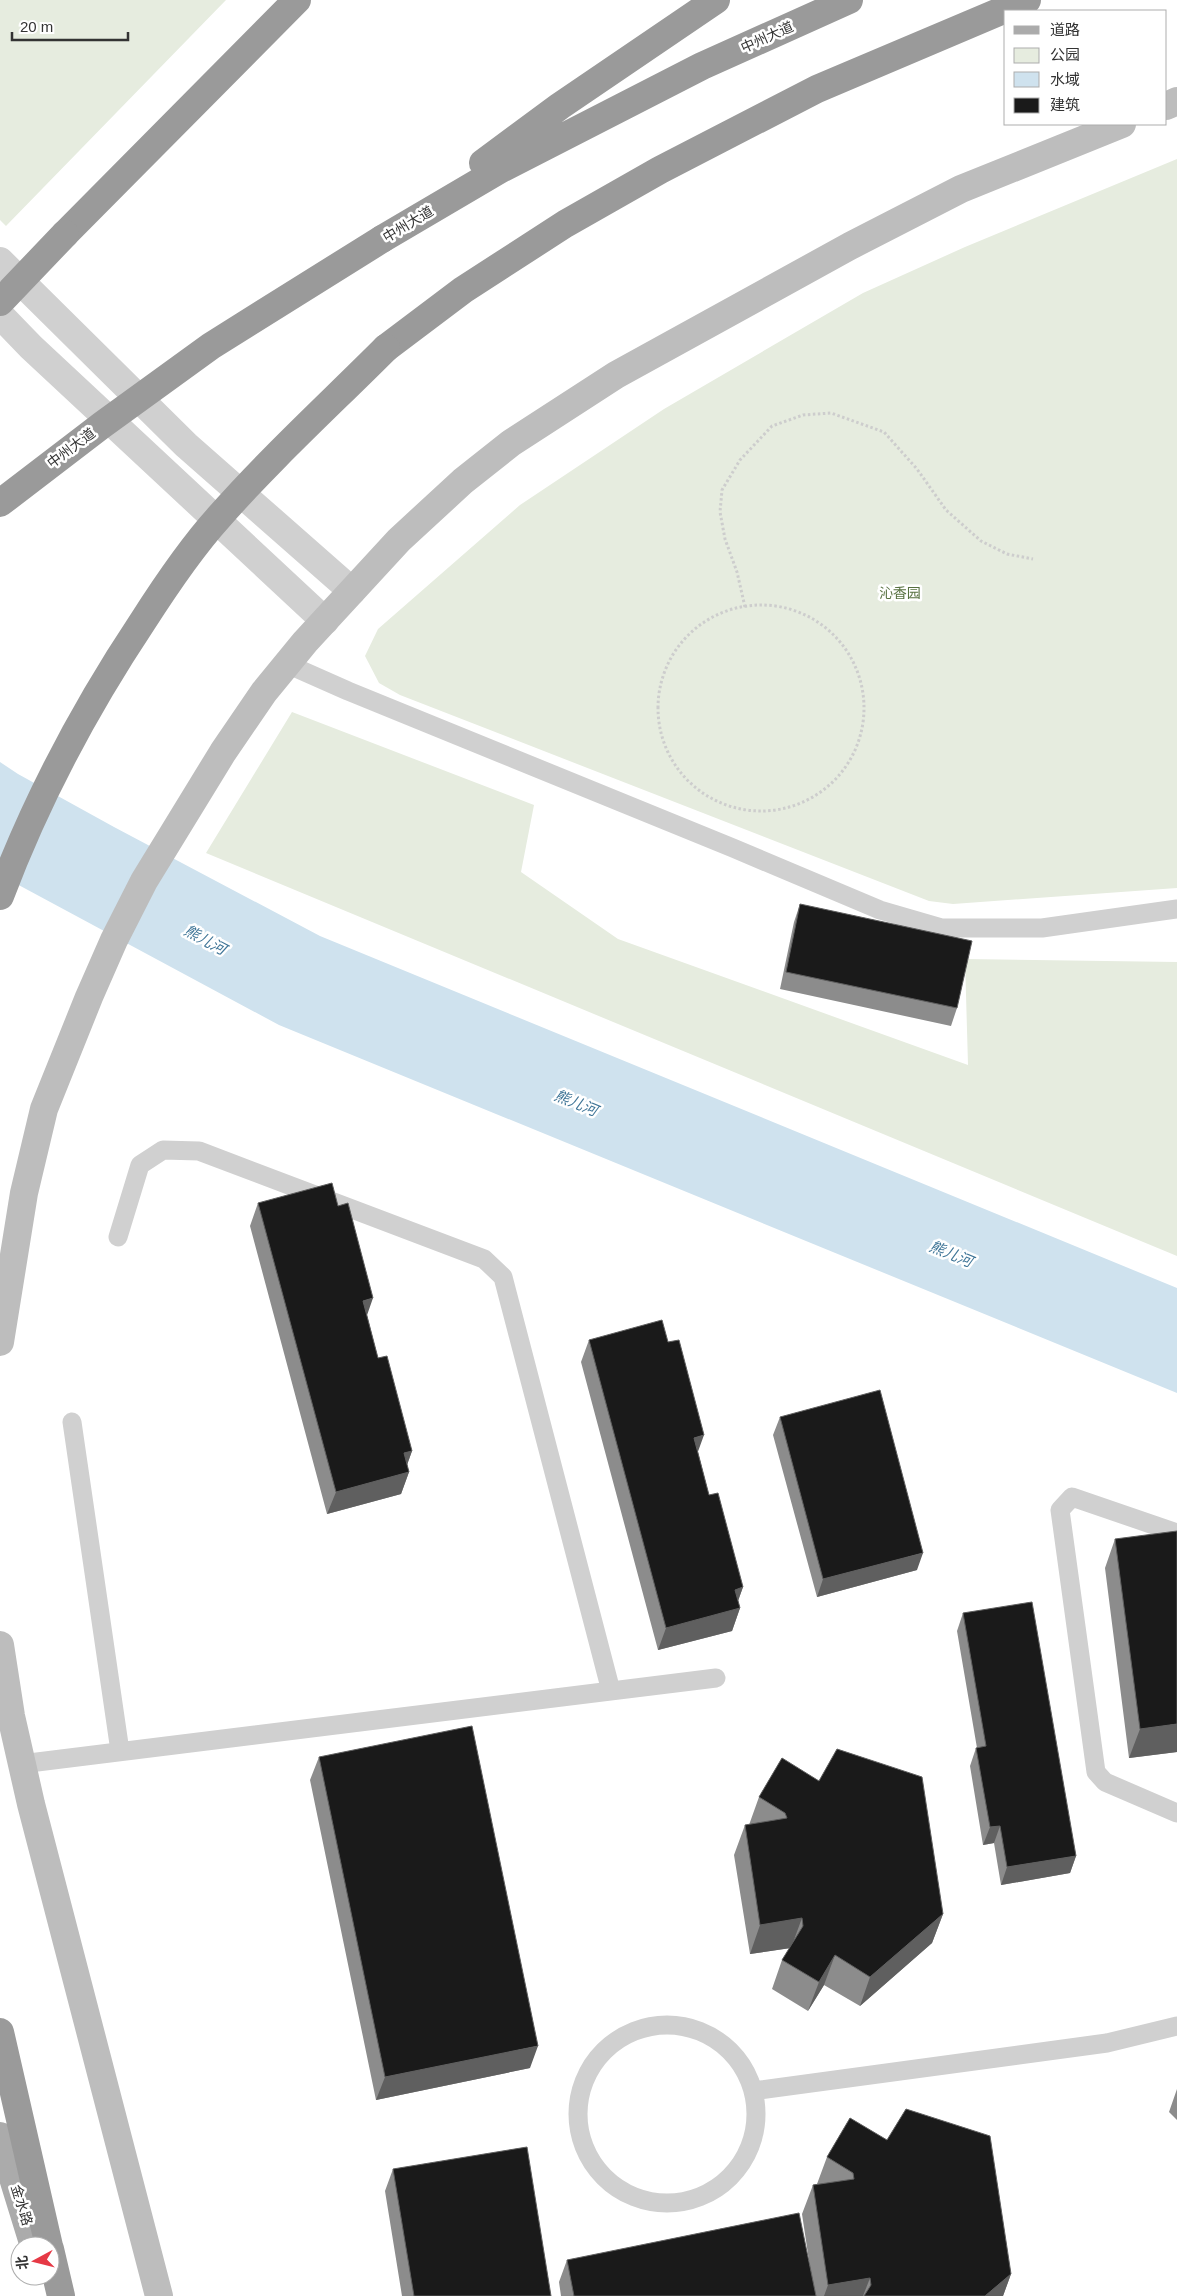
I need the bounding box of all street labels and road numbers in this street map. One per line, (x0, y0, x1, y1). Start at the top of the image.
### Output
street label: 中州大道 (738, 18, 796, 56)
street label: 中州大道 (380, 203, 436, 245)
street label: 中州大道 (44, 425, 98, 471)
street label: 金水路 (8, 2183, 36, 2227)

